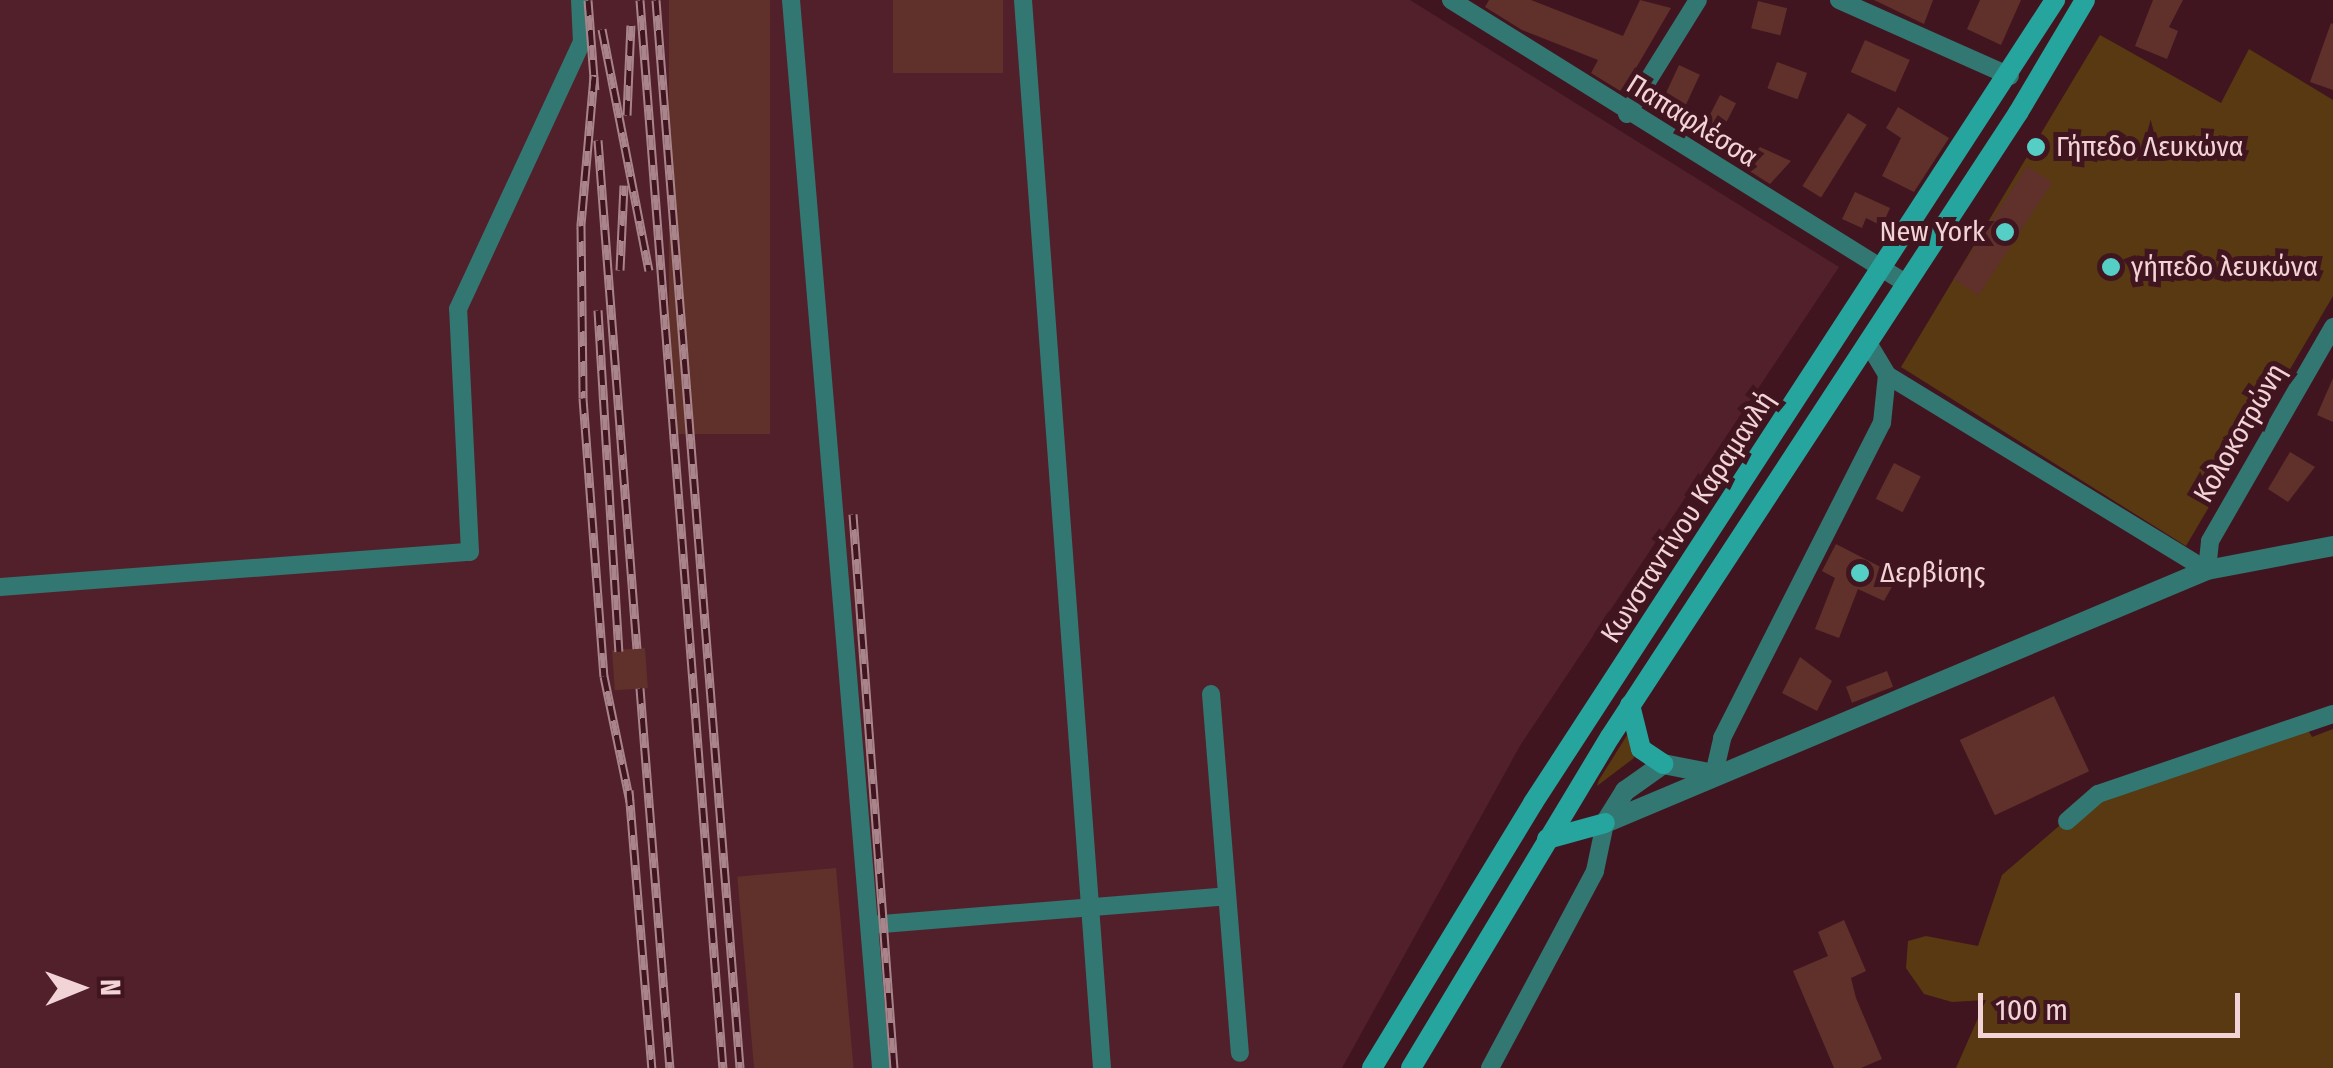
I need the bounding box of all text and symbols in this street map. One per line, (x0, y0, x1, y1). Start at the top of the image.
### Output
street label: Παπαφλέσσα (1620, 68, 1764, 174)
place label: Γήπεδο Λευκώνα (2056, 130, 2244, 164)
marker: Γήπεδο Λευκώνα (2025, 136, 2047, 158)
place label: New York (1879, 215, 1985, 249)
marker: New York (1994, 221, 2016, 243)
place label: γήπεδο λευκώνα (2131, 250, 2318, 284)
marker: γήπεδο λευκώνα (2100, 256, 2122, 278)
street label: Κολοκοτρώνη (2187, 358, 2293, 508)
street label: Κωνσταντίνου Καραμανλή (1594, 385, 1782, 649)
place label: Δερβίσης (1880, 556, 1985, 590)
marker: Δερβίσης (1849, 562, 1871, 584)
north arrow (30, 938, 130, 1038)
scale bar (1983, 973, 2246, 1035)
text: N (94, 979, 127, 996)
text: 100 m (1995, 992, 2068, 1028)

